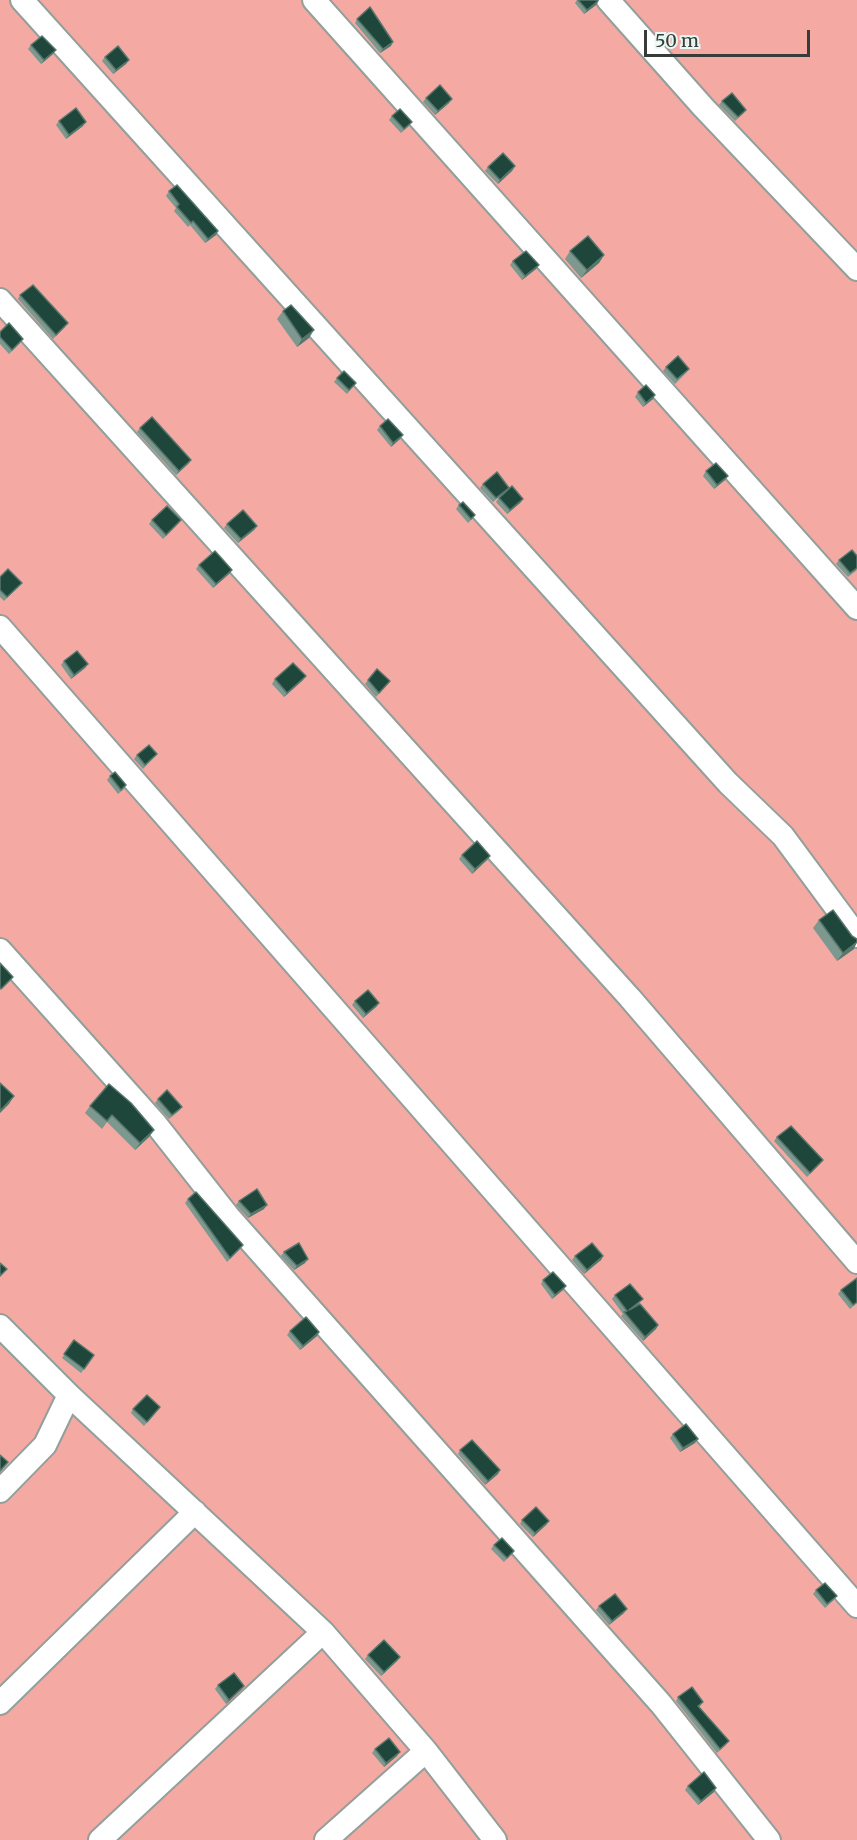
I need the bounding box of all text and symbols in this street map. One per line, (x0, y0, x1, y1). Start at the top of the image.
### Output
scale bar (647, 18, 814, 56)
text: 50 m (655, 29, 699, 52)

